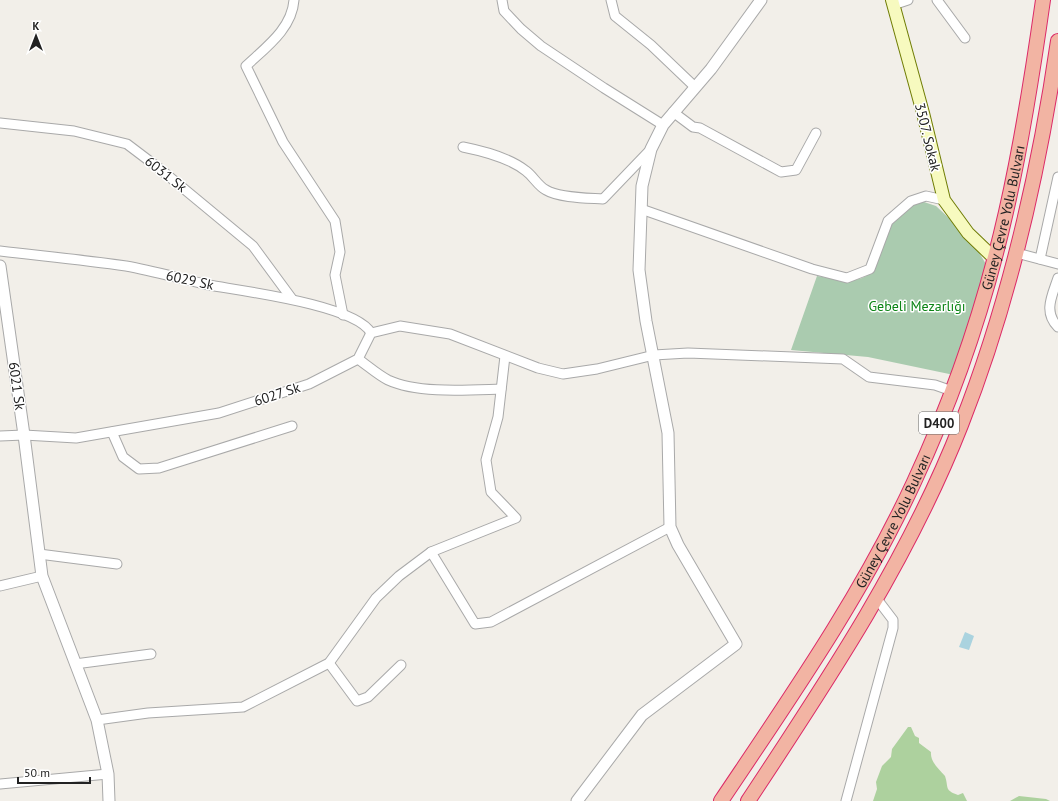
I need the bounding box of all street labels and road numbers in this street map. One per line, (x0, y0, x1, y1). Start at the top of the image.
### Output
street label: 3507. Sokak (911, 101, 945, 173)
street label: Güney Çevre Yolu Bulvarı (977, 144, 1029, 292)
street label: 6031 Sk (141, 152, 191, 196)
street label: 6029 Sk (164, 266, 216, 294)
street label: 6021 Sk (5, 361, 29, 412)
street label: 6027 Sk (252, 378, 303, 410)
road number: D400 (919, 412, 959, 434)
street label: Güney Çevre Yolu Bulvarı (851, 451, 935, 591)

